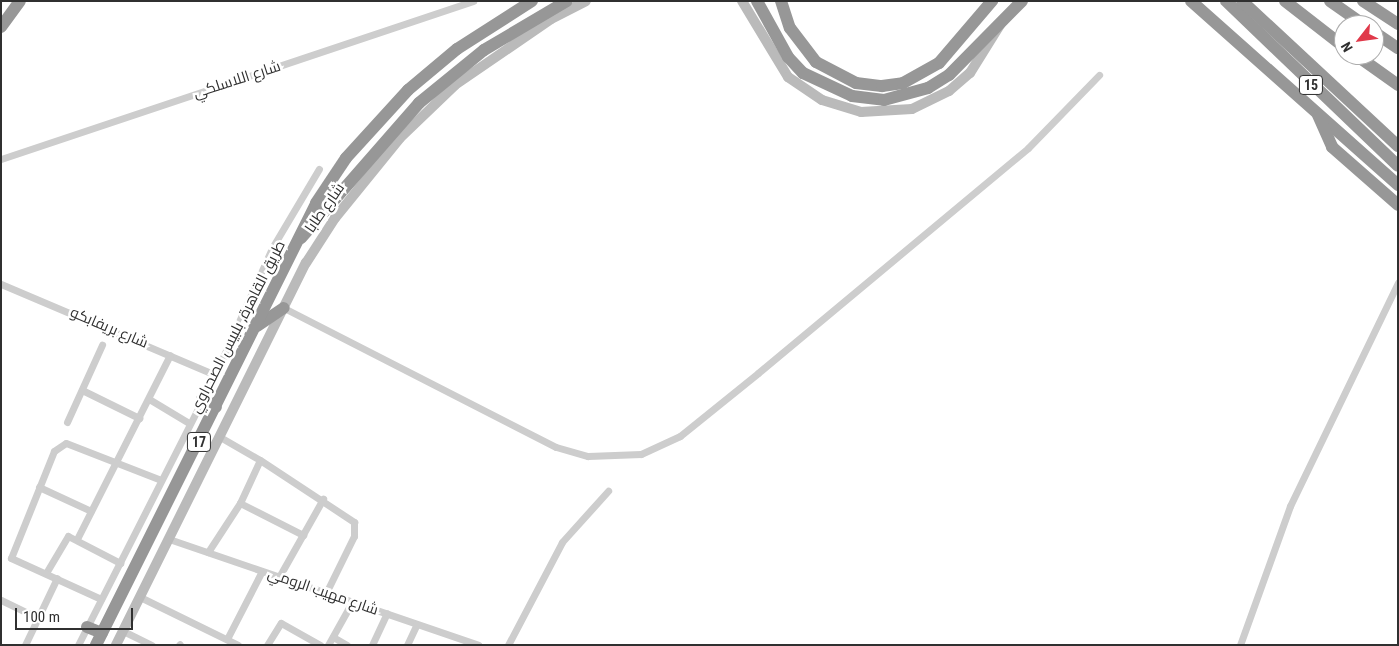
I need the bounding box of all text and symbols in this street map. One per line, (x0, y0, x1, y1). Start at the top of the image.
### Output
north arrow (1334, 15, 1384, 65)
text: N (1338, 39, 1356, 55)
street label: شارع اللاسلكي (191, 57, 283, 103)
road number: 15 (1298, 74, 1324, 96)
street label: شارع طابا (301, 180, 349, 236)
street label: طريق القاهرة, بلبيس الصحراوي (187, 238, 289, 416)
street label: شارع بريفابكو (67, 304, 151, 352)
road number: 17 (186, 431, 212, 454)
street label: شارع مهيب الرومي (265, 565, 381, 619)
scale bar (18, 598, 135, 630)
text: 100 m (23, 608, 60, 626)

